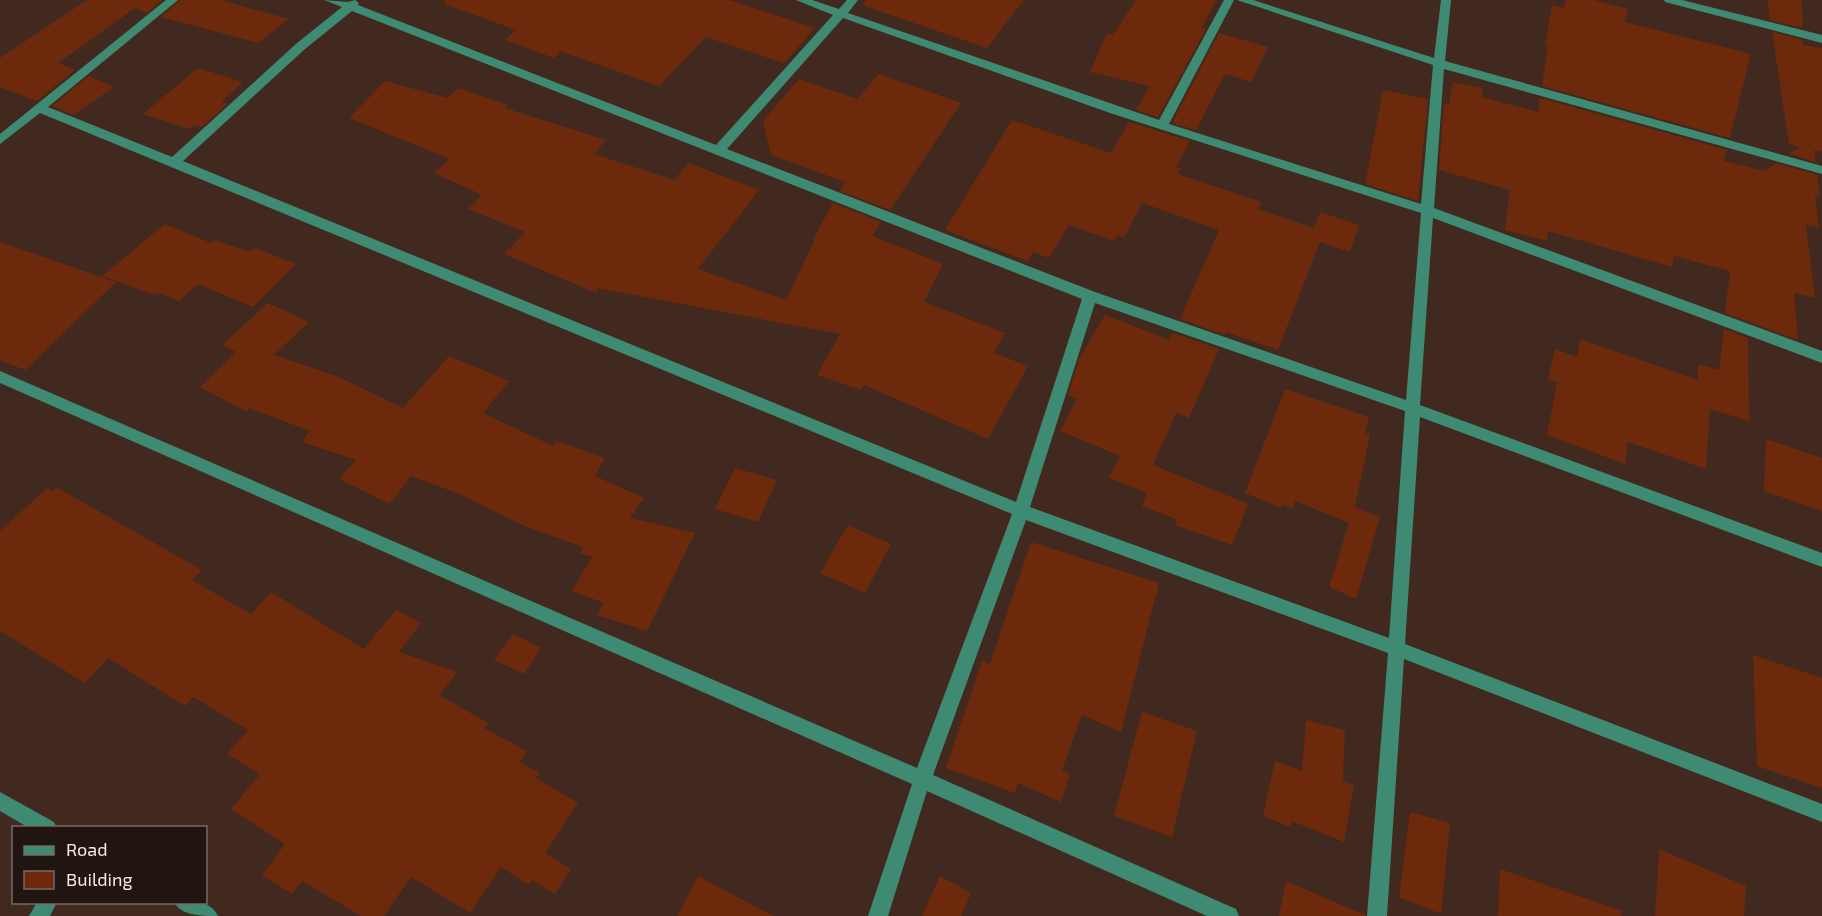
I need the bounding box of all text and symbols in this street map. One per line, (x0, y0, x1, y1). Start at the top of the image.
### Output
legend (12, 826, 207, 904)
text: Road (66, 838, 107, 860)
text: Building (66, 868, 133, 890)

